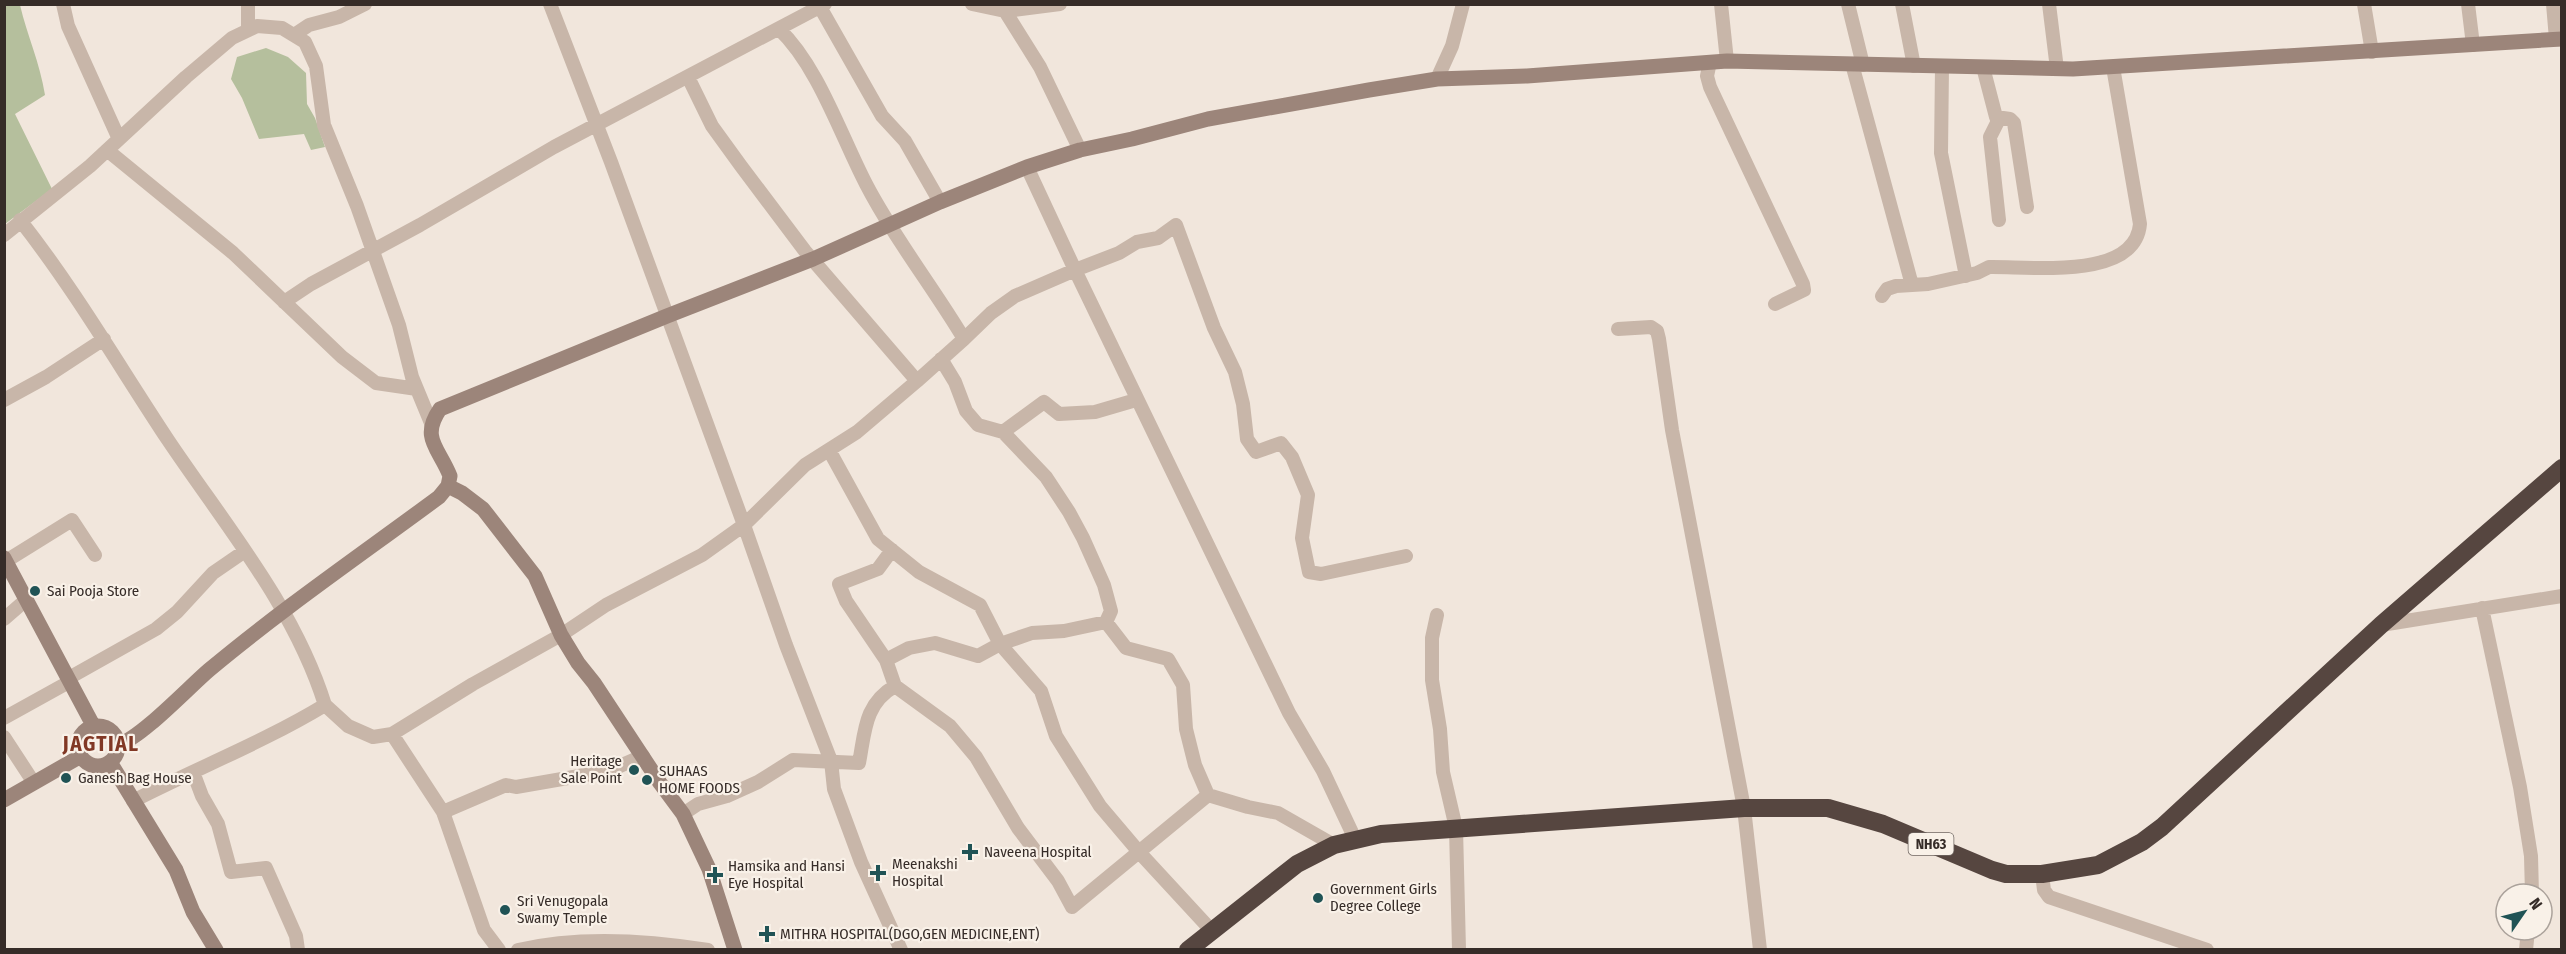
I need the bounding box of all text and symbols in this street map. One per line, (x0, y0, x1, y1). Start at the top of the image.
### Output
place label: Sai Pooja Store (47, 582, 139, 600)
marker: Sai Pooja Store (28, 584, 42, 598)
district label: JAGTIAL (62, 731, 139, 757)
place label: Heritage Sale Point (561, 752, 622, 787)
place label: SUHAAS HOME FOODS (659, 762, 740, 797)
marker: Heritage Sale Point (627, 763, 641, 777)
place label: Ganesh Bag House (78, 769, 192, 787)
marker: Ganesh Bag House (59, 771, 73, 785)
marker: SUHAAS HOME FOODS (640, 773, 654, 787)
road number: NH63 (1908, 833, 1954, 855)
marker: Naveena Hospital (961, 843, 979, 861)
place label: Naveena Hospital (984, 843, 1092, 861)
place label: Meenakshi Hospital (892, 855, 958, 890)
place label: Hamsika and Hansi Eye Hospital (728, 857, 845, 892)
marker: Meenakshi Hospital (869, 864, 887, 882)
marker: Hamsika and Hansi Eye Hospital (706, 866, 724, 884)
place label: Government Girls Degree College (1330, 880, 1437, 915)
north arrow (2494, 882, 2554, 942)
marker: Government Girls Degree College (1311, 891, 1325, 905)
place label: Sri Venugopala Swamy Temple (517, 892, 608, 927)
text: N (2525, 894, 2546, 913)
marker: Sri Venugopala Swamy Temple (498, 903, 512, 917)
marker: MITHRA HOSPITAL(DGO,GEN MEDICINE,ENT) (758, 925, 776, 943)
place label: MITHRA HOSPITAL(DGO,GEN MEDICINE,ENT) (780, 925, 1039, 943)

